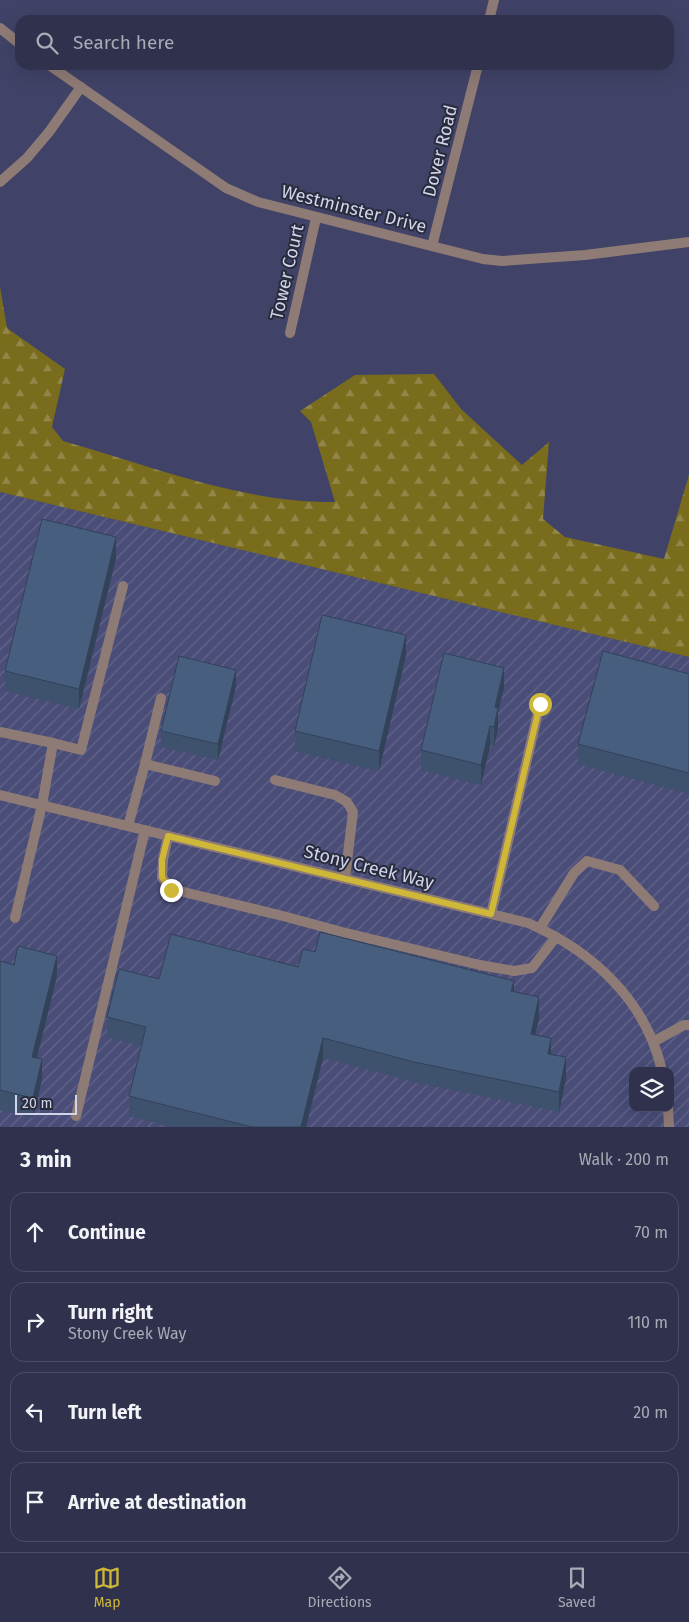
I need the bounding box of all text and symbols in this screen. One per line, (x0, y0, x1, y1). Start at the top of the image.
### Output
search box (15, 15, 674, 70)
icon: search (33, 29, 61, 57)
text: Search here (73, 31, 174, 54)
street label: Dover Road (418, 103, 462, 199)
street label: Westminster Drive (279, 180, 429, 238)
street label: Tower Court (265, 222, 309, 322)
route start (529, 693, 552, 716)
street label: Stony Creek Way (302, 840, 436, 894)
route end (160, 879, 183, 902)
map controls (629, 1067, 674, 1112)
button: layers (629, 1067, 674, 1112)
scale bar (15, 1092, 78, 1115)
text: 20 m (22, 1095, 52, 1112)
text: 3 min (20, 1147, 72, 1173)
text: Walk · 200 m (579, 1150, 669, 1169)
icon: ahead (21, 1218, 49, 1246)
text: Continue (68, 1221, 146, 1244)
text: 70 m (634, 1223, 668, 1242)
text: Turn right (68, 1301, 153, 1324)
icon: right (21, 1308, 49, 1336)
text: 110 m (627, 1313, 668, 1332)
text: Stony Creek Way (68, 1324, 186, 1343)
icon: left (21, 1398, 49, 1426)
text: Turn left (68, 1401, 142, 1424)
text: 20 m (633, 1403, 668, 1422)
icon: arrive (21, 1488, 49, 1516)
text: Arrive at destination (68, 1491, 247, 1514)
tab: Map (93, 1564, 121, 1611)
tab: Directions (307, 1564, 372, 1611)
tab: Saved (558, 1564, 596, 1611)

